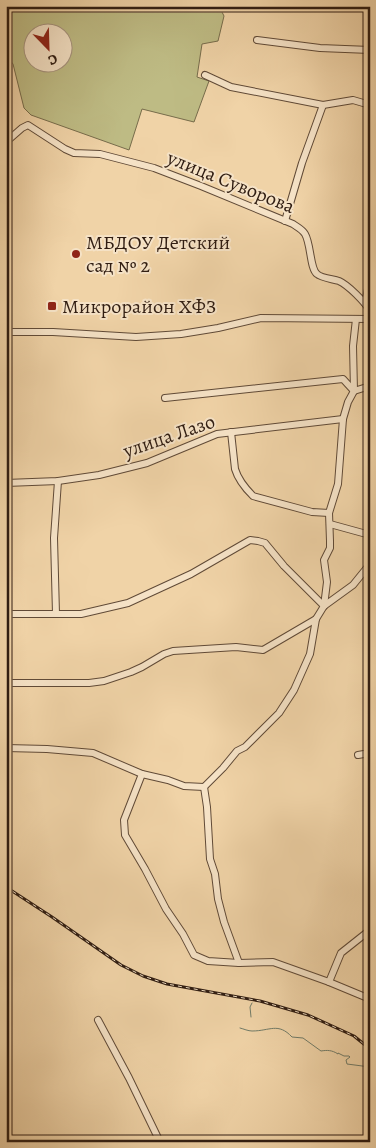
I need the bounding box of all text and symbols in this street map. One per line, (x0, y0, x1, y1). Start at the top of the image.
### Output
north arrow (22, 22, 72, 72)
text: С (45, 49, 61, 70)
street label: улица Суворова (162, 144, 300, 220)
place label: МБДОУ Детский сад № 2 (86, 229, 230, 279)
marker: МБДОУ Детский сад № 2 (70, 248, 82, 260)
place label: Микрорайон ХФЗ (62, 293, 216, 320)
marker: Микрорайон ХФЗ (46, 300, 58, 312)
street label: улица Лазо (118, 408, 219, 465)

